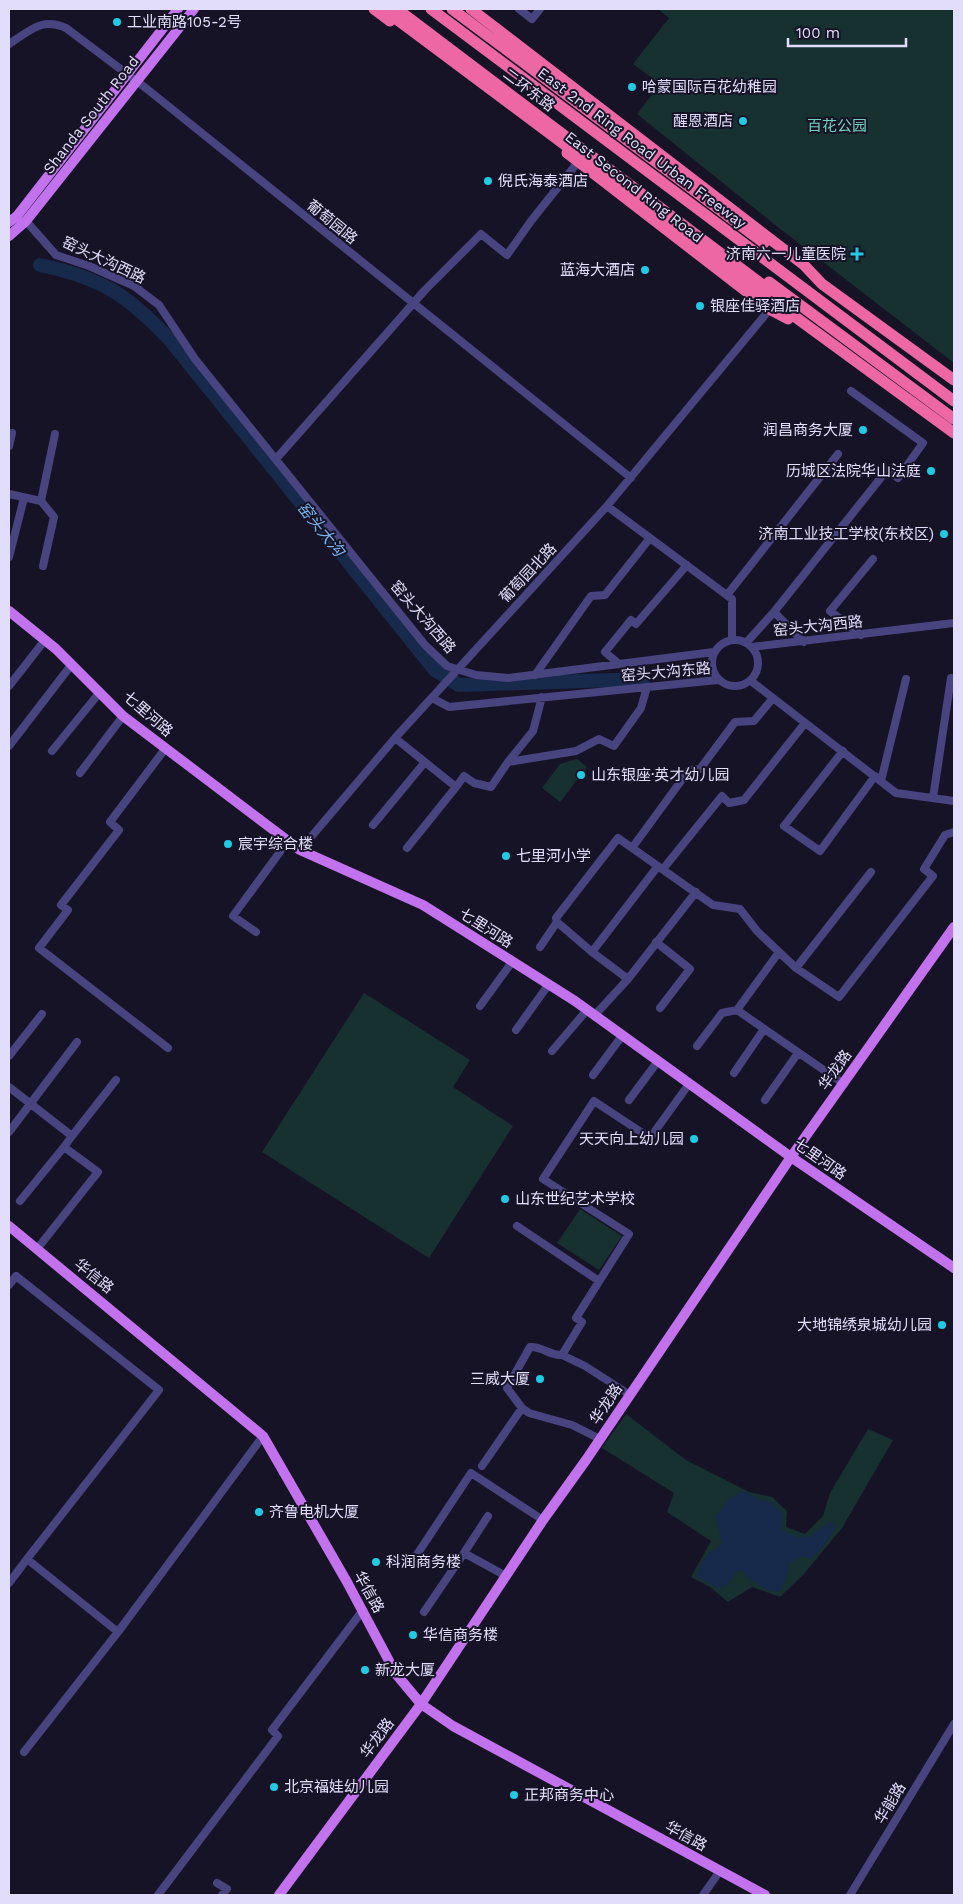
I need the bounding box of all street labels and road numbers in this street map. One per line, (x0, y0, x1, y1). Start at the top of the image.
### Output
street label: Shanda South Road (39, 53, 143, 177)
street label: East 2nd Ring Road Urban Freeway (534, 64, 750, 233)
street label: 二环东路 (500, 65, 558, 115)
street label: East Second Ring Road (562, 128, 706, 246)
street label: 葡萄园路 (303, 196, 361, 248)
street label: 窑头大沟西路 (59, 233, 149, 287)
street label: 葡萄园北路 (496, 539, 560, 607)
street label: 窑头大沟西路 (387, 577, 459, 657)
street label: 窑头大沟西路 (772, 612, 864, 640)
street label: 窑头大沟东路 (620, 659, 712, 685)
street label: 七里河路 (119, 688, 177, 740)
street label: 七里河路 (456, 904, 516, 952)
street label: 华龙路 (815, 1046, 855, 1094)
street label: 七里河路 (790, 1134, 850, 1184)
street label: 华信路 (71, 1255, 117, 1297)
street label: 华龙路 (586, 1380, 626, 1428)
street label: 华信路 (350, 1568, 388, 1616)
street label: 华龙路 (356, 1715, 398, 1761)
street label: 华能路 (871, 1779, 909, 1827)
street label: 华信路 (662, 1817, 710, 1855)

